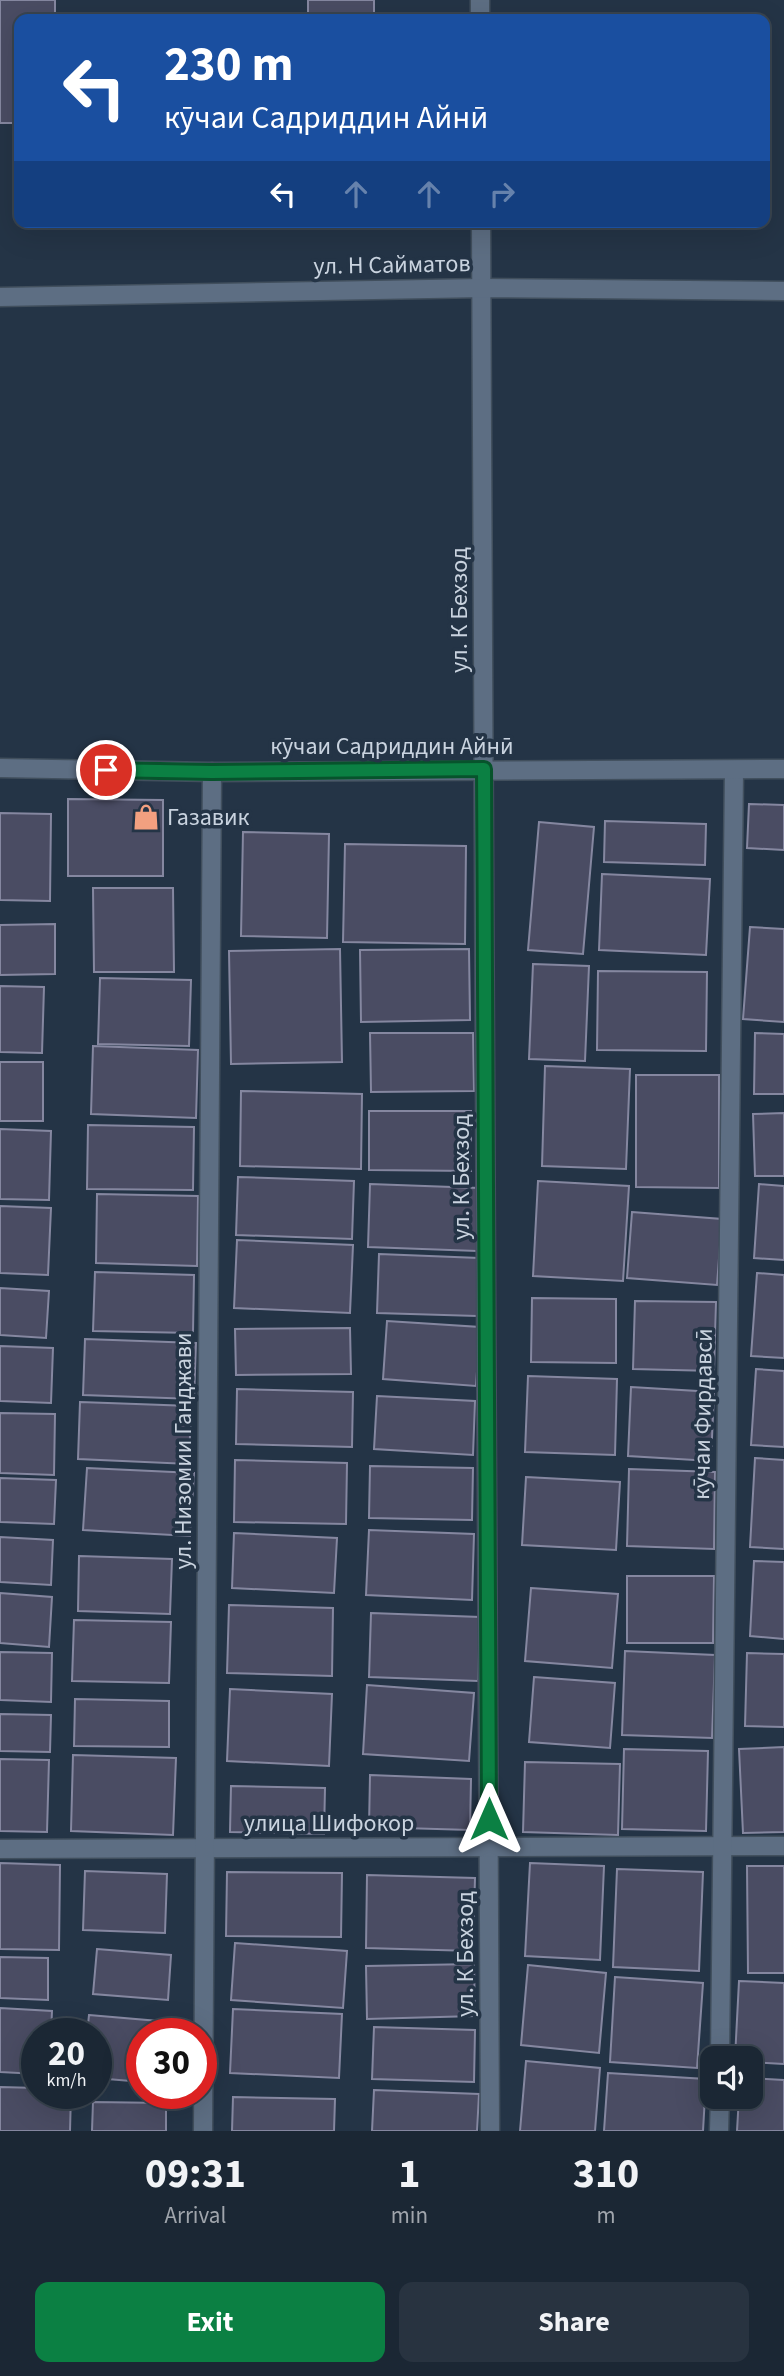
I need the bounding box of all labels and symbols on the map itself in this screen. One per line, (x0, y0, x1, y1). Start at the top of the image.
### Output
street label: ул. Н Сайматов (313, 246, 471, 284)
street label: ул. К Бехзод (442, 547, 477, 673)
street label: кӯчаи Садриддин Айнӣ (270, 729, 514, 764)
pin (76, 740, 136, 800)
place label: Газавик (167, 800, 250, 835)
shop icon: Газавик (131, 802, 161, 832)
street label: ул. К Бехзод (444, 1114, 479, 1240)
street label: кӯчаи Фирдавсӣ (684, 1328, 722, 1500)
street label: ул. Низомии Ганджави (166, 1332, 201, 1570)
position arrow (452, 1782, 526, 1856)
street label: улица Шифокор (244, 1806, 414, 1841)
street label: ул. К Бехзод (448, 1891, 483, 2017)
speed limit sign: 30 (126, 2018, 217, 2109)

